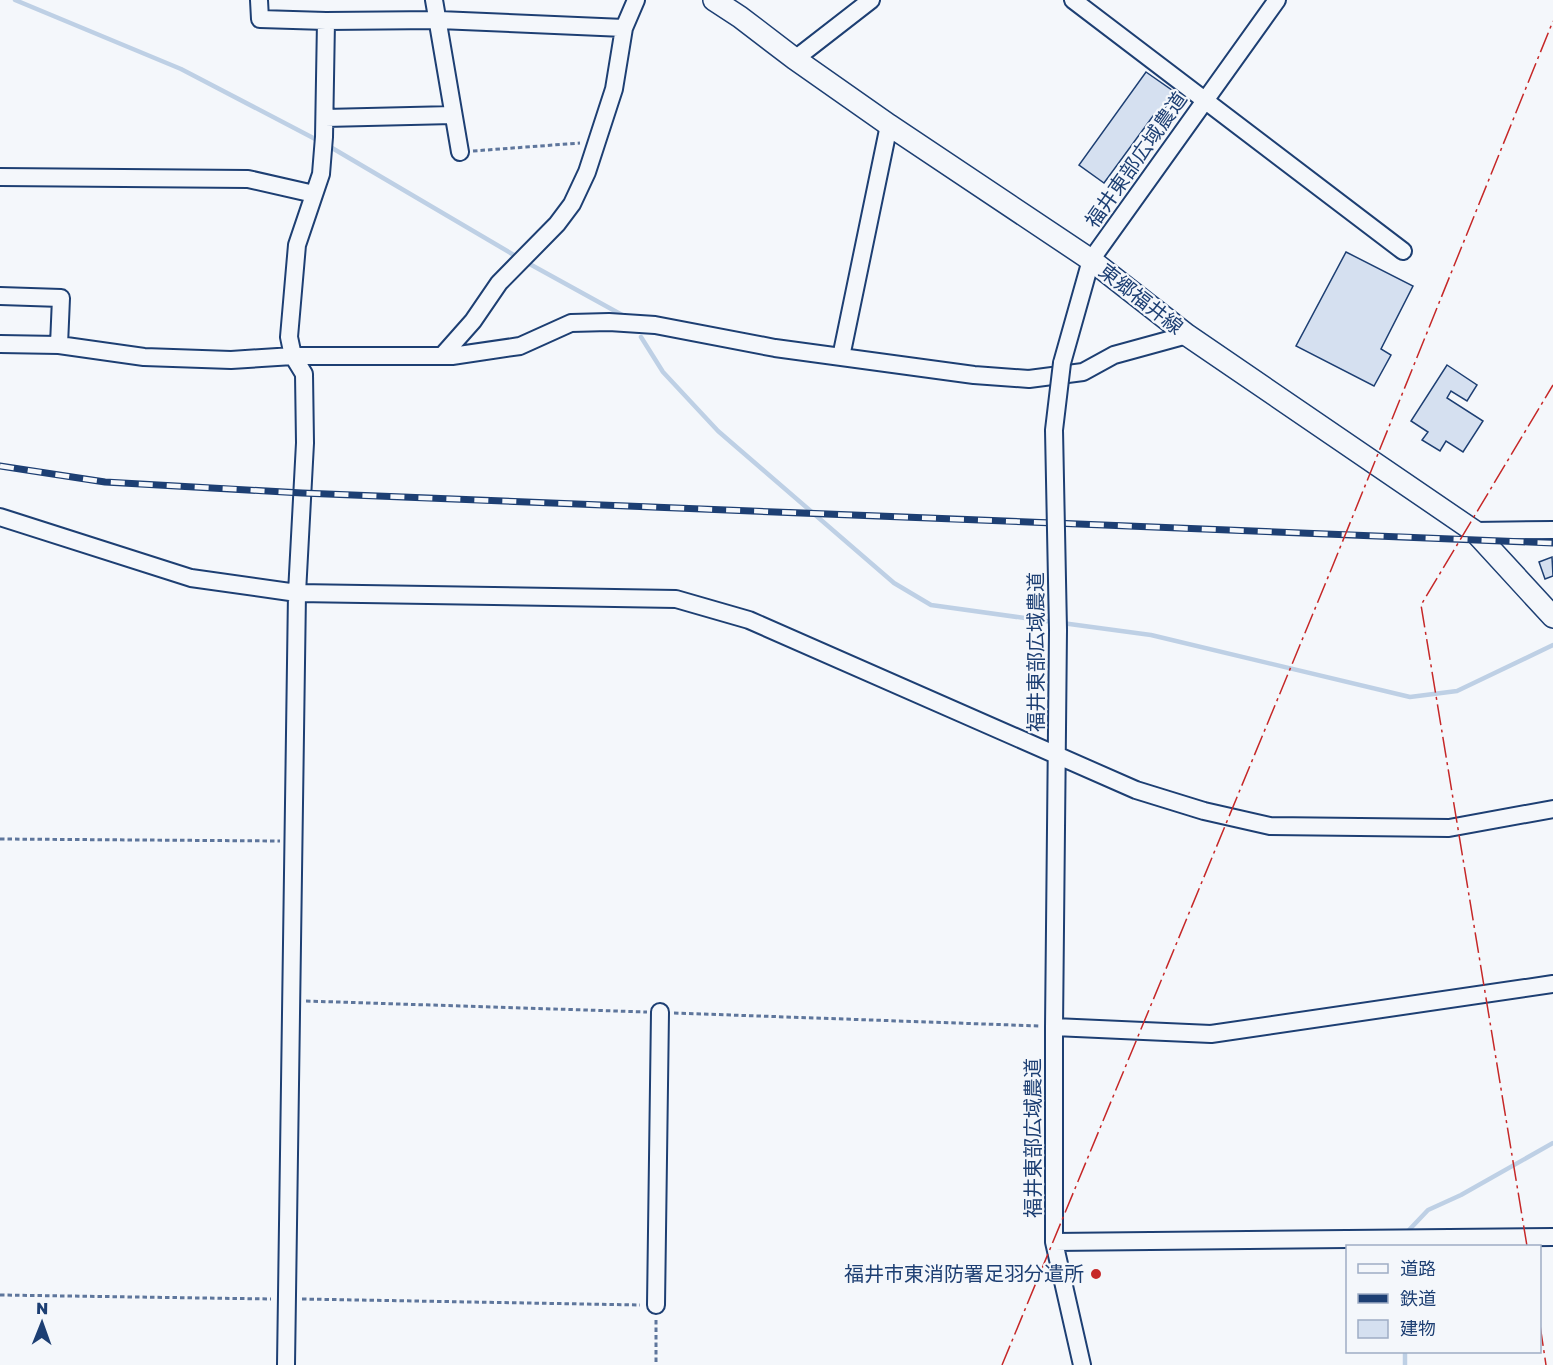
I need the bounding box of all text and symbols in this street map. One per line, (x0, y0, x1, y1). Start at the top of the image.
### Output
street label: 福井東部広域農道 (1079, 87, 1191, 232)
street label: 東郷福井線 (1095, 258, 1188, 338)
street label: 福井東部広域農道 (1023, 572, 1047, 732)
street label: 福井東部広域農道 (1020, 1058, 1044, 1218)
legend (1346, 1245, 1541, 1353)
text: 道路 (1400, 1257, 1436, 1279)
place label: 福井市東消防署足羽分遣所 (844, 1261, 1084, 1285)
marker: 福井市東消防署足羽分遣所 (1089, 1267, 1103, 1281)
text: 鉄道 (1400, 1287, 1436, 1309)
north arrow (12, 1293, 72, 1353)
text: N (36, 1298, 49, 1318)
text: 建物 (1400, 1317, 1436, 1339)

